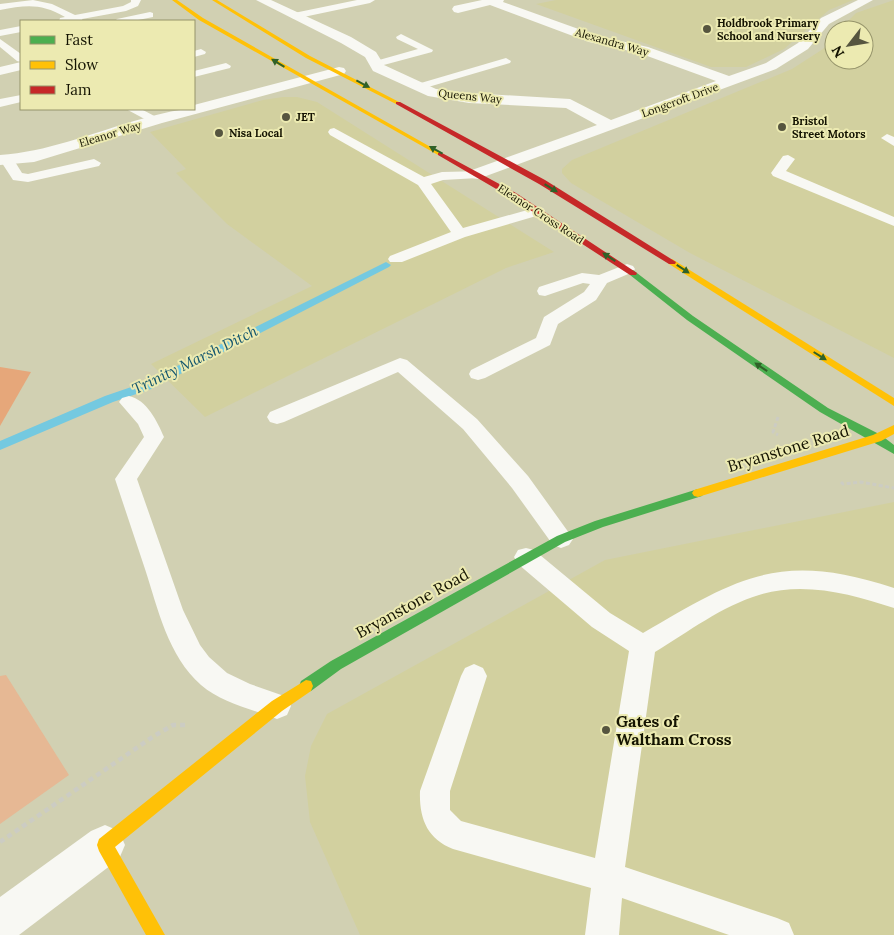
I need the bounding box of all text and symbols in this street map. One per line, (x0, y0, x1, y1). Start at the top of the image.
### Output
place label: Holdbrook Primary School and Nursery (717, 16, 821, 43)
legend (20, 20, 195, 110)
north arrow (824, 20, 874, 70)
marker: Holdbrook Primary School and Nursery (701, 23, 713, 35)
street label: Alexandra Way (573, 25, 650, 59)
text: Fast (65, 30, 93, 49)
text: N (827, 42, 848, 61)
text: Slow (65, 55, 98, 74)
one-way arrow (272, 59, 285, 68)
text: Jam (64, 80, 92, 99)
one-way arrow (356, 80, 370, 88)
street label: Longcroft Drive (640, 80, 720, 120)
street label: Queens Way (438, 86, 503, 106)
place label: JET (296, 110, 315, 124)
marker: JET (280, 111, 292, 123)
place label: Bristol Street Motors (792, 114, 866, 141)
street label: Eleanor Way (77, 118, 143, 150)
marker: Bristol Street Motors (776, 121, 788, 133)
place label: Nisa Local (229, 126, 283, 140)
marker: Nisa Local (213, 127, 225, 139)
one-way arrow (429, 146, 442, 155)
street label: Eleanor Cross Road (495, 181, 587, 247)
one-way arrow (544, 183, 557, 192)
one-way arrow (602, 253, 615, 262)
one-way arrow (676, 265, 689, 274)
water label: Trinity Marsh Ditch (129, 321, 261, 398)
one-way arrow (813, 352, 827, 361)
one-way arrow (754, 362, 768, 372)
street label: Bryanstone Road (725, 420, 852, 476)
street label: Bryanstone Road (352, 563, 472, 642)
place label: Gates of Waltham Cross (616, 711, 732, 749)
marker: Gates of Waltham Cross (600, 724, 612, 736)

